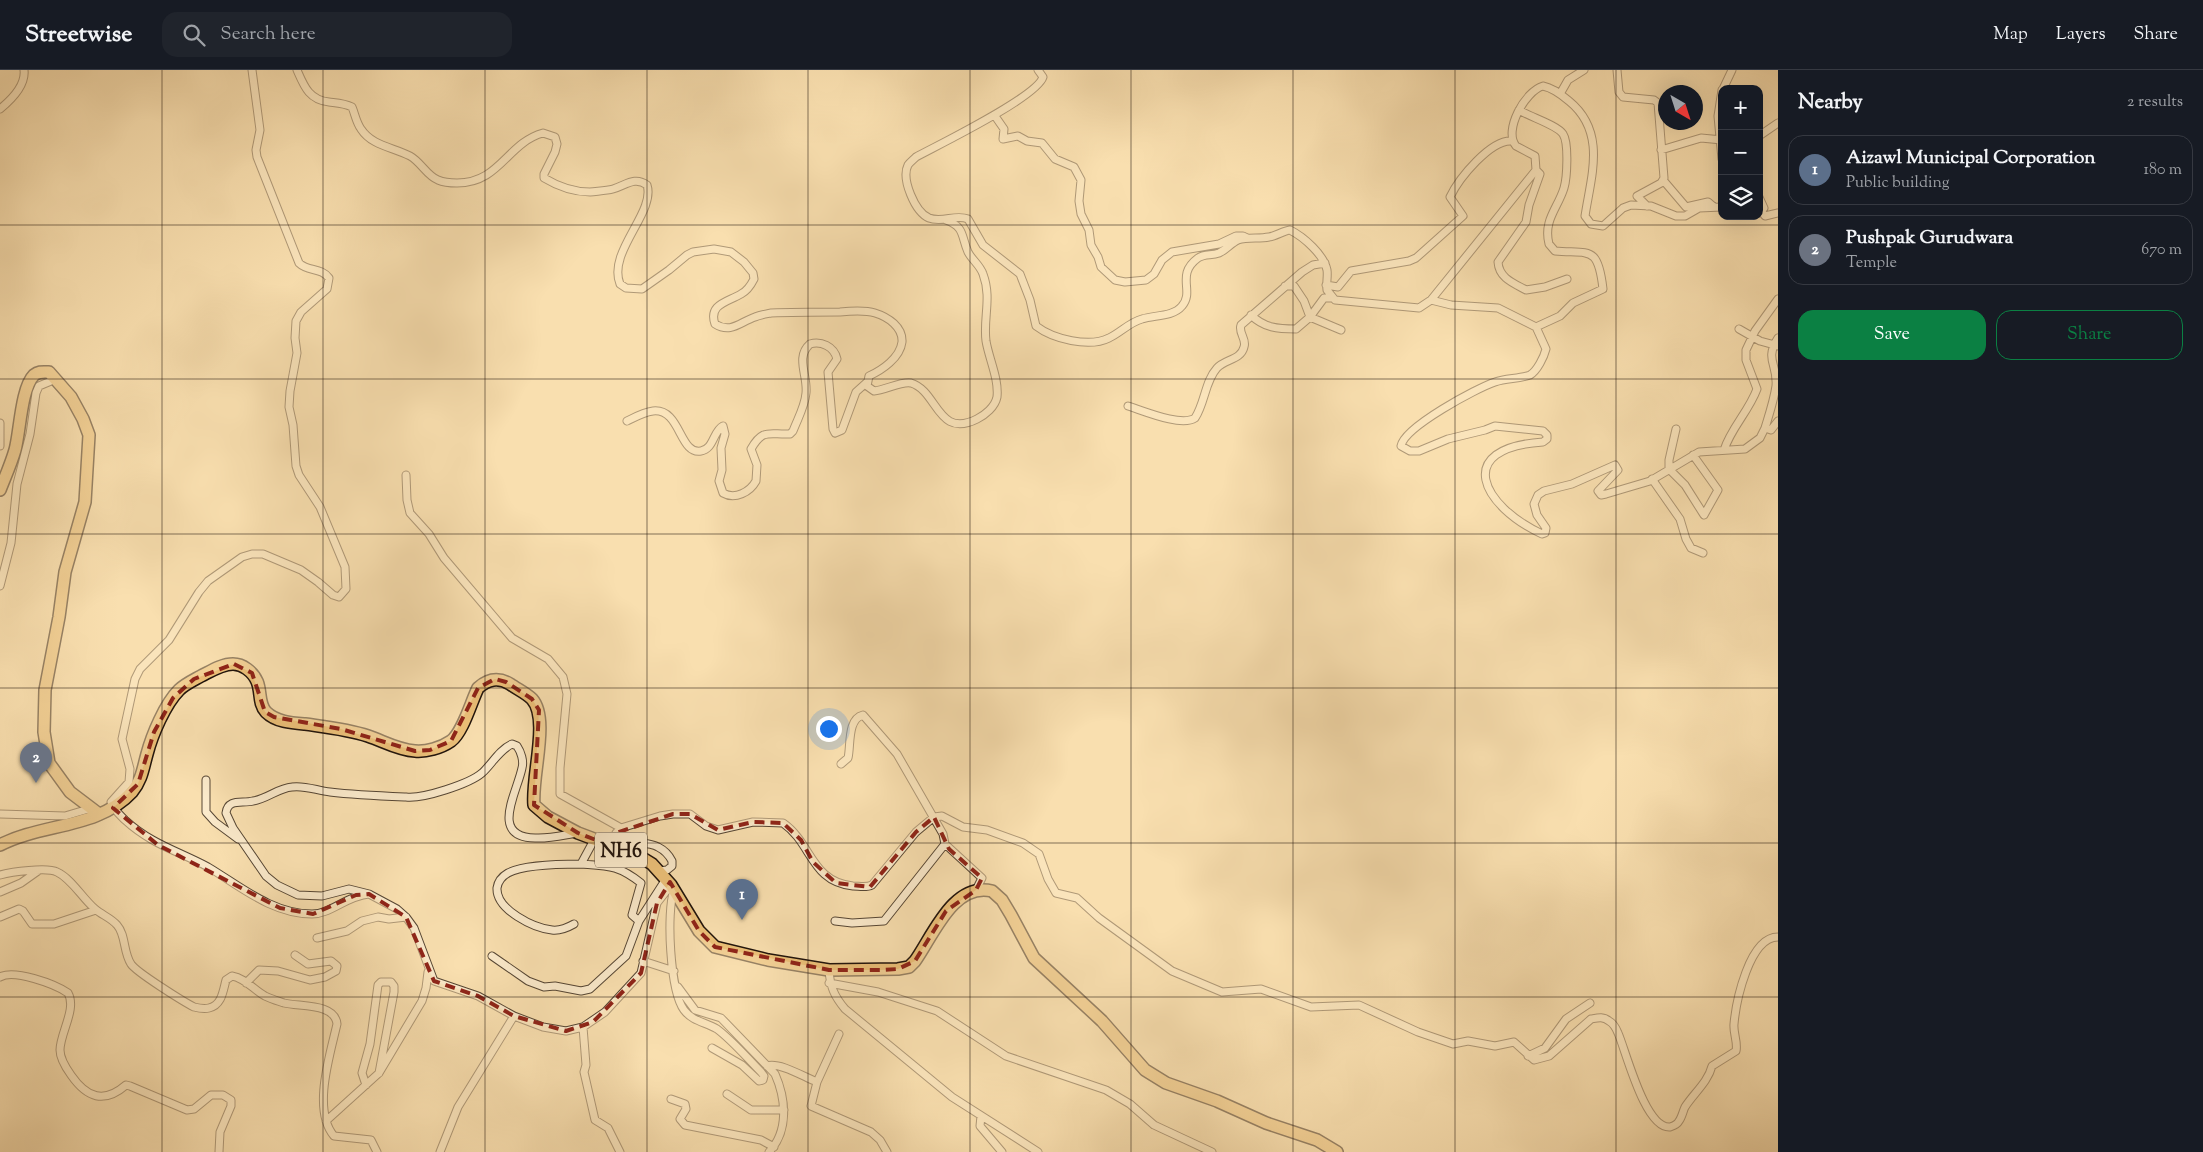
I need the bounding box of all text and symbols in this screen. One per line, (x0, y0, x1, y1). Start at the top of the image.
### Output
search box (162, 12, 512, 57)
text: Streetwise (25, 18, 132, 52)
icon: search (180, 21, 208, 49)
text: Search here (220, 21, 316, 48)
text: Map (1993, 22, 2028, 48)
text: Layers (2056, 22, 2106, 48)
text: Share (2134, 22, 2178, 48)
north arrow (1658, 85, 1703, 130)
map controls (1718, 85, 1763, 220)
button: + (1718, 85, 1763, 130)
text: Nearby (1798, 88, 1863, 118)
text: 2 results (2127, 91, 2183, 114)
button: − (1718, 130, 1763, 175)
text: Aizawl Municipal Corporation (1846, 145, 2096, 172)
text: 1 (1812, 159, 1818, 182)
text: 180 m (2143, 159, 2182, 182)
text: Public building (1846, 172, 1950, 195)
button: layers (1718, 175, 1763, 220)
text: Pushpak Gurudwara (1846, 225, 2013, 252)
text: 2 (1811, 239, 1819, 262)
text: 670 m (2141, 239, 2182, 262)
text: Temple (1846, 252, 1897, 275)
button: Save (1798, 310, 1986, 360)
button: Share (1996, 310, 2183, 360)
your location (816, 716, 842, 742)
pin: 2 (20, 742, 52, 783)
road number: NH6 (595, 832, 647, 868)
pin: 1 (726, 879, 758, 920)

